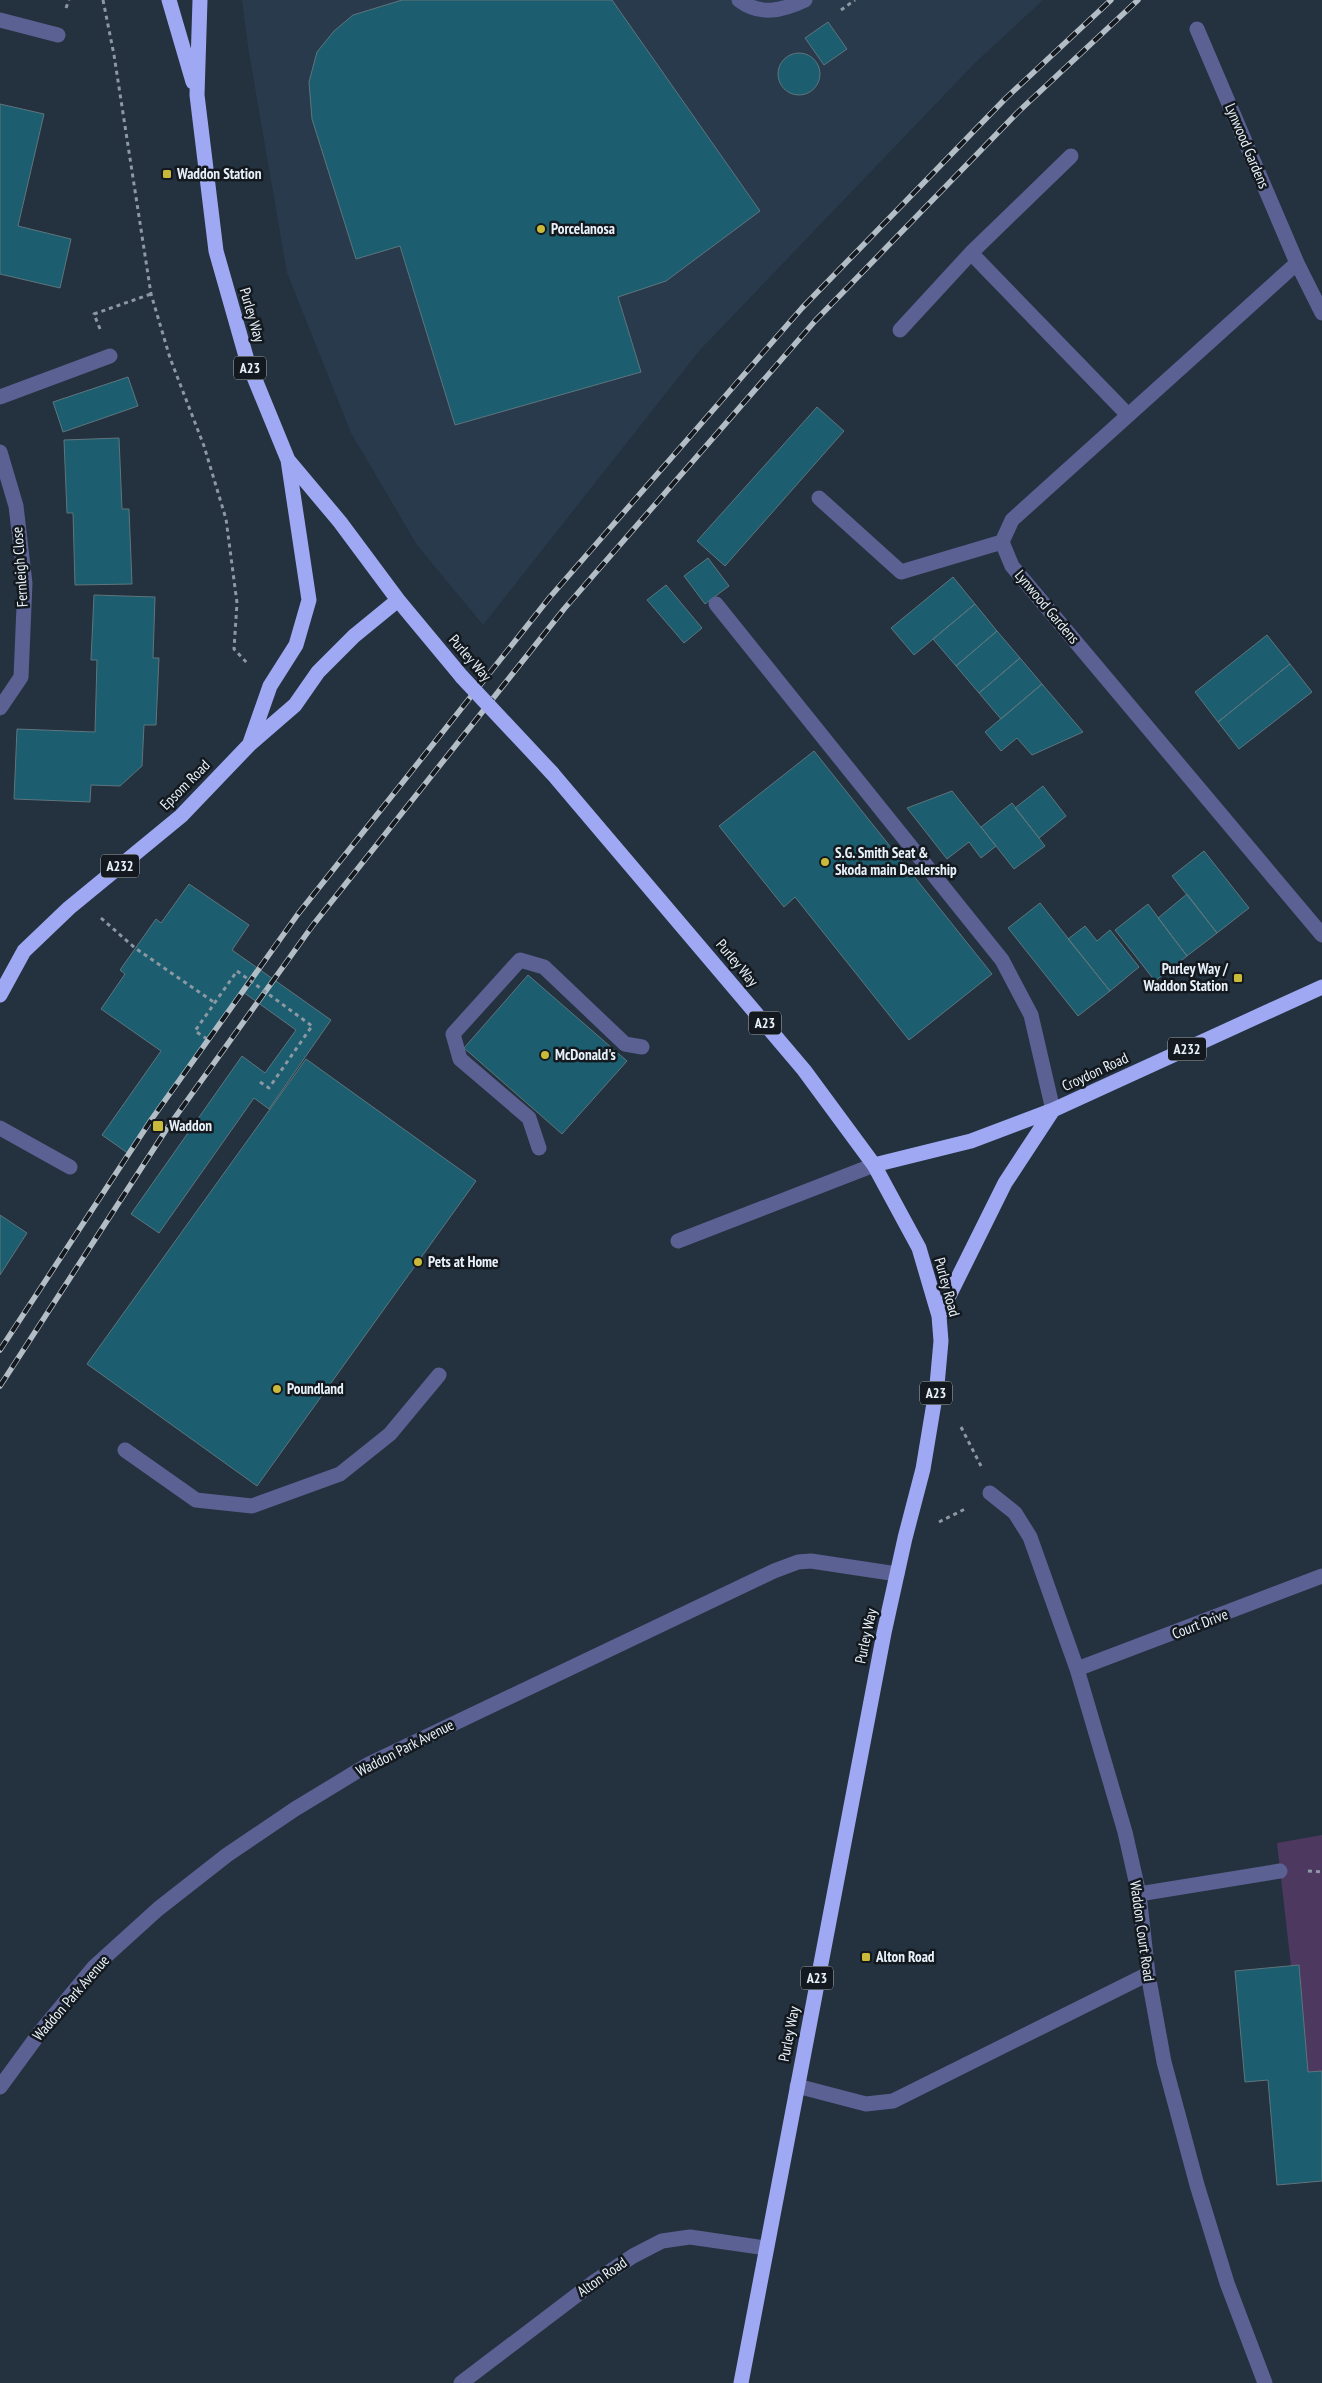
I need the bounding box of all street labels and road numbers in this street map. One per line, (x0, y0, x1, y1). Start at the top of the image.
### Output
street label: Lynwood Gardens (1221, 100, 1274, 191)
street label: Purley Way (236, 285, 269, 345)
road number: A23 (234, 356, 266, 379)
street label: Fernleigh Close (7, 526, 32, 608)
street label: Lynwood Gardens (1011, 566, 1084, 647)
street label: Purley Way (445, 630, 496, 685)
street label: Epsom Road (156, 756, 214, 814)
road number: A232 (101, 854, 139, 878)
street label: Purley Way (712, 935, 763, 990)
road number: A23 (749, 1011, 781, 1034)
road number: A232 (1168, 1038, 1206, 1060)
street label: Croydon Road (1059, 1048, 1131, 1095)
street label: Purley Road (930, 1255, 964, 1318)
road number: A23 (920, 1382, 952, 1405)
street label: Court Drive (1169, 1604, 1231, 1643)
street label: Purley Way (850, 1606, 881, 1665)
street label: Waddon Park Avenue (353, 1715, 457, 1780)
street label: Waddon Court Road (1126, 1879, 1159, 1983)
street label: Waddon Park Avenue (28, 1951, 113, 2044)
road number: A23 (801, 1966, 833, 1990)
street label: Purley Way (774, 2004, 803, 2063)
street label: Alton Road (573, 2253, 630, 2301)

